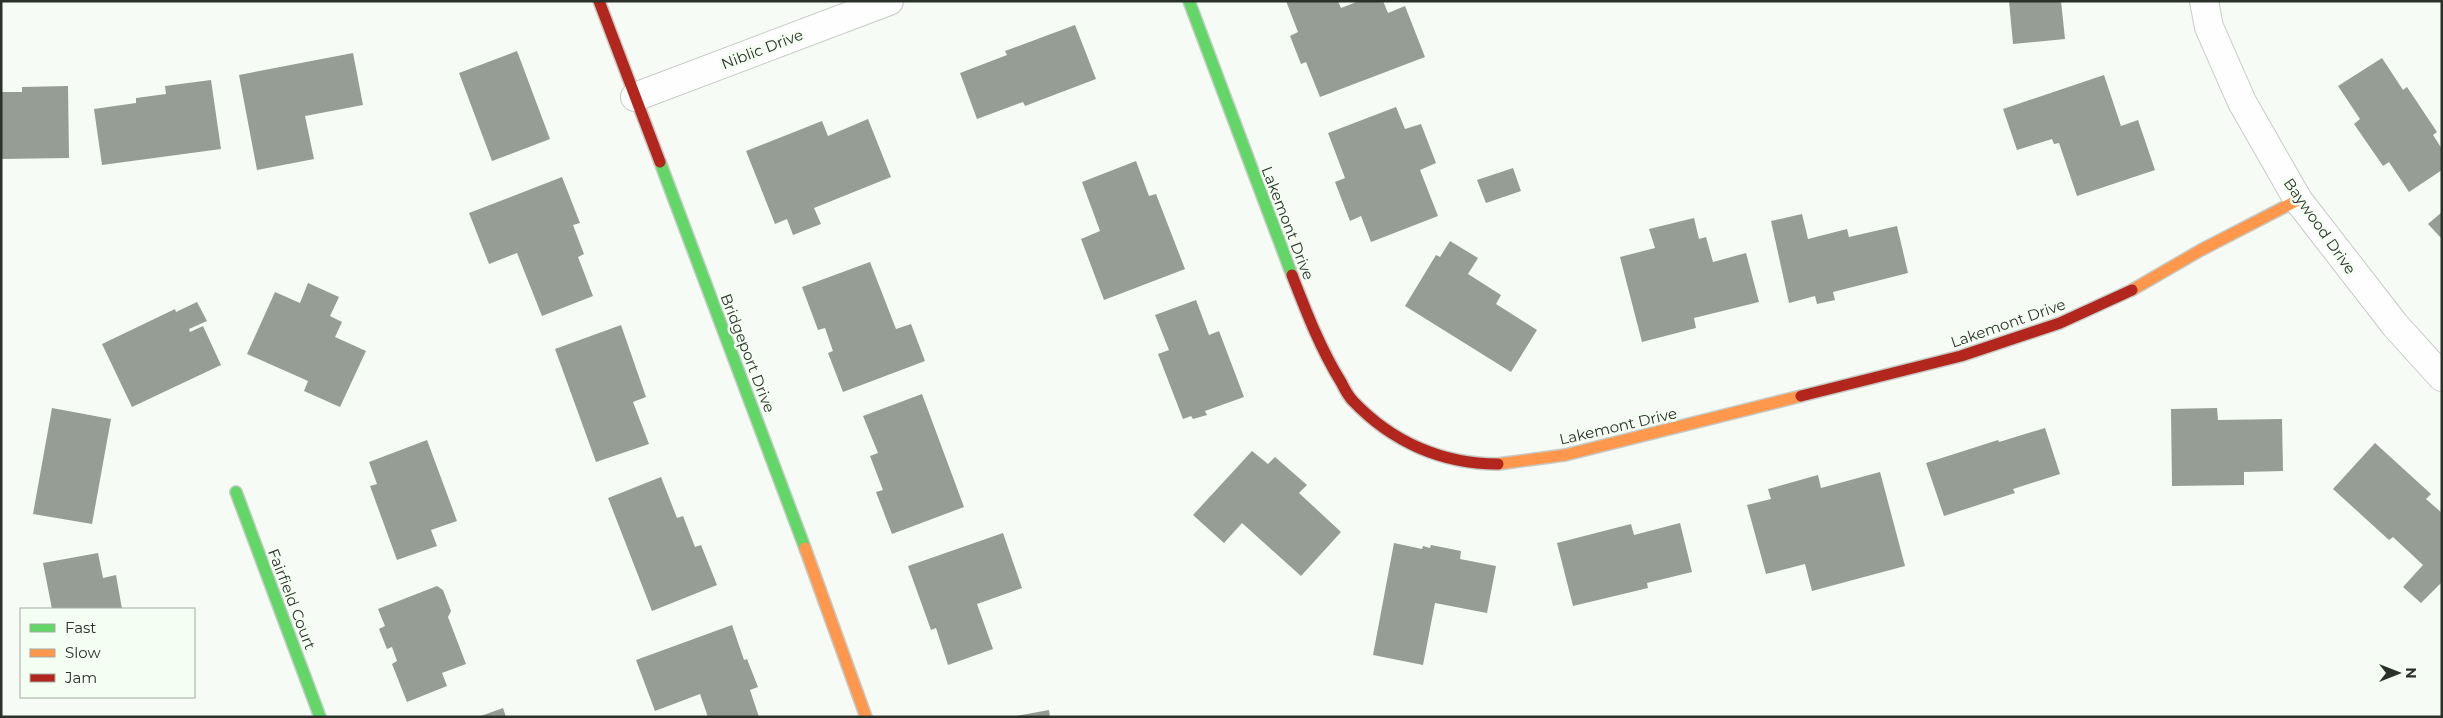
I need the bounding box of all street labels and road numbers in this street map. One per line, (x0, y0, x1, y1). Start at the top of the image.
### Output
street label: Niblic Drive (718, 25, 806, 73)
street label: Lakemont Drive (1258, 164, 1318, 282)
street label: Baywood Drive (2280, 174, 2360, 278)
street label: Bridgeport Drive (717, 291, 779, 415)
street label: Lakemont Drive (1948, 294, 2068, 352)
street label: Lakemont Drive (1557, 403, 1679, 449)
street label: Fairfield Court (264, 546, 320, 652)

